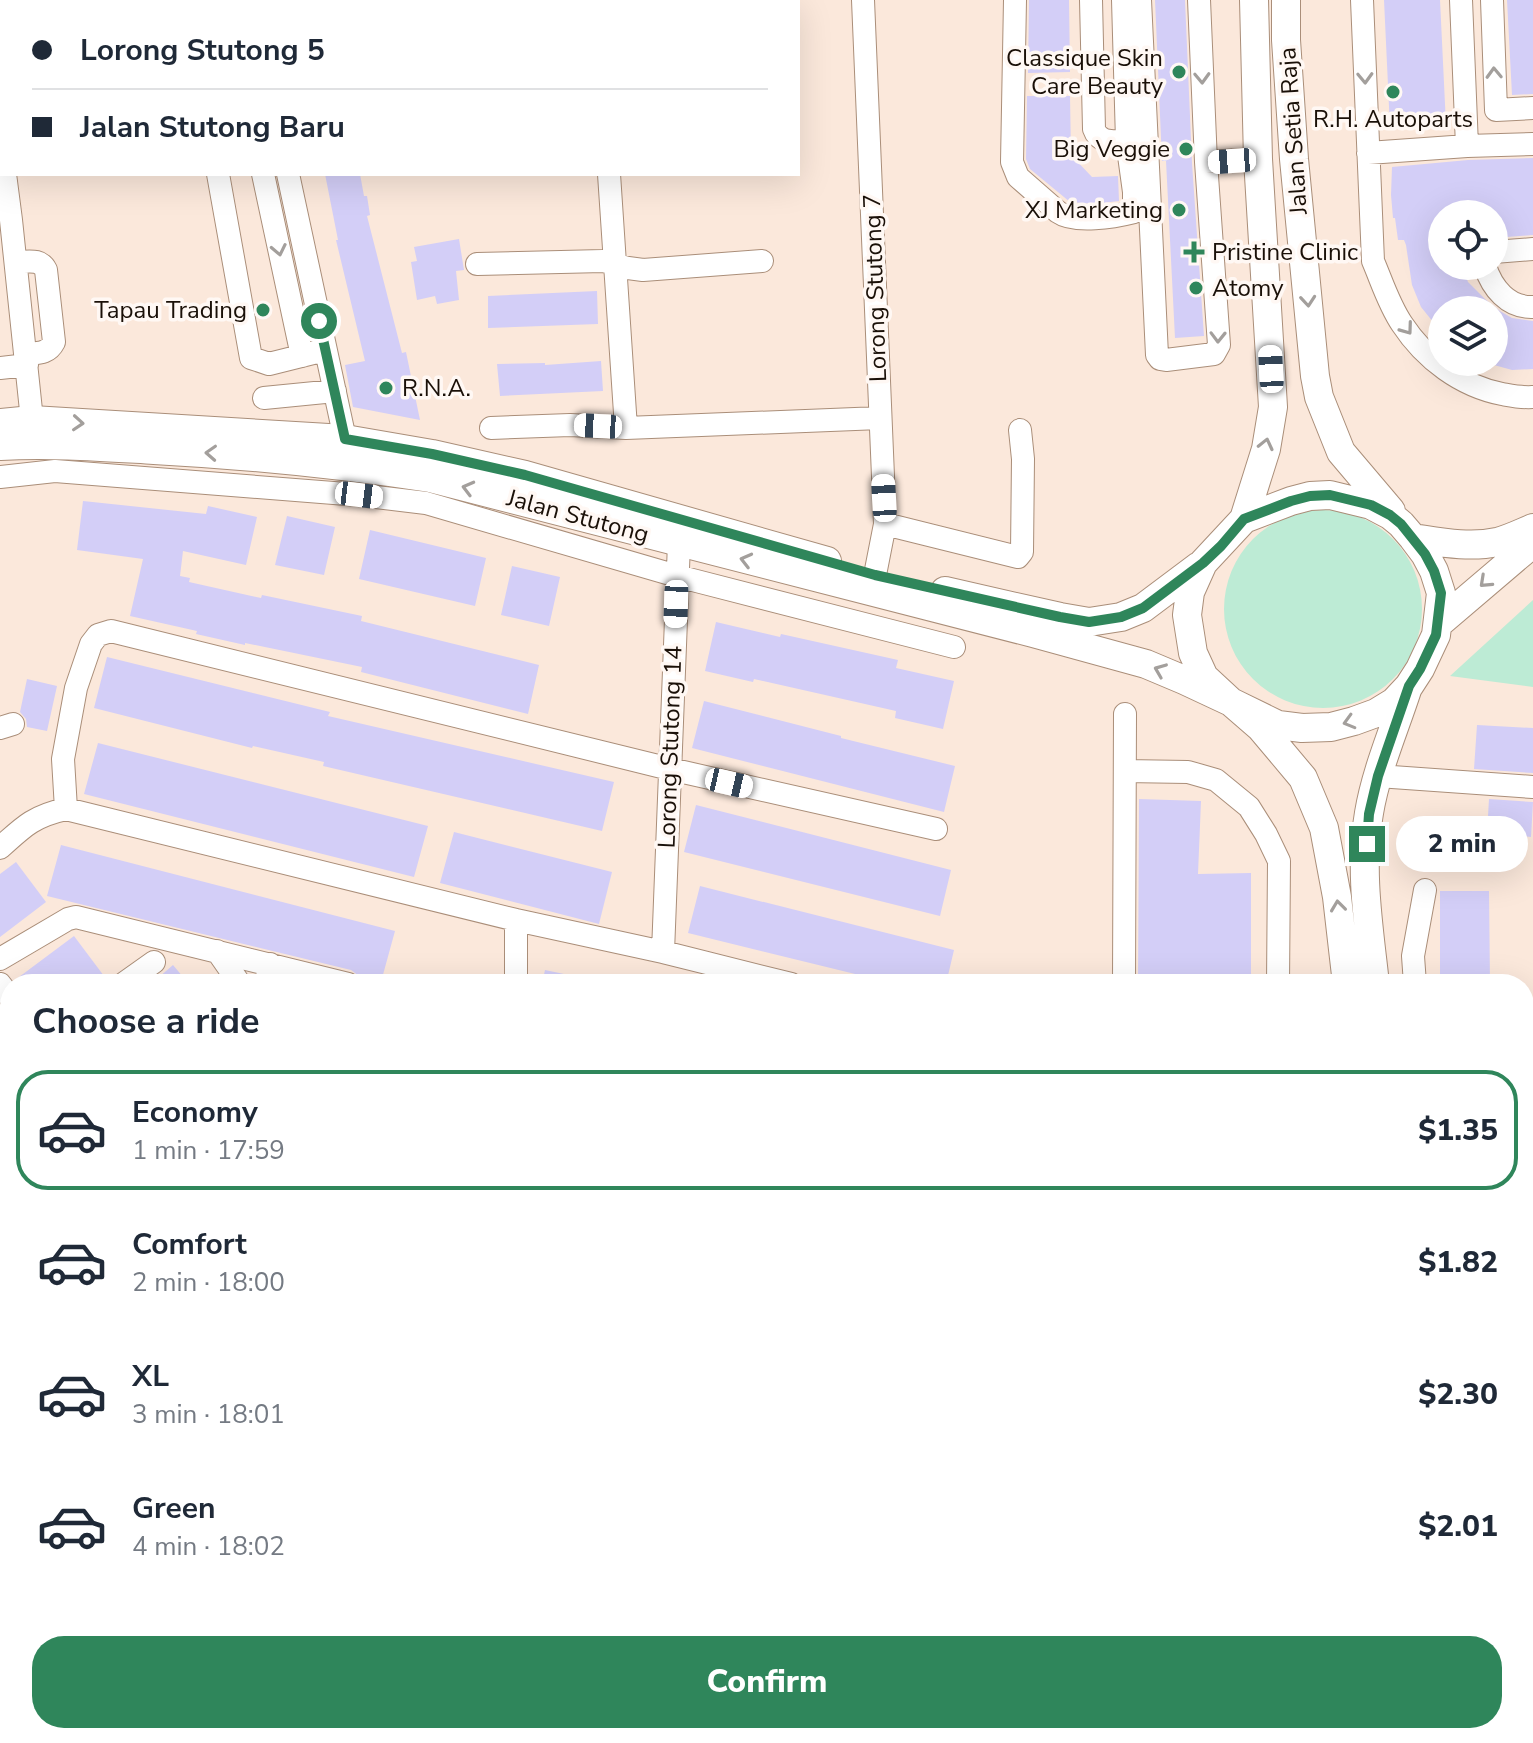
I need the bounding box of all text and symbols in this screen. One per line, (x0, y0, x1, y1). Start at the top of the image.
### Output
text: Lorong Stutong 5 (80, 30, 325, 71)
place label: Classique Skin Care Beauty (1006, 42, 1164, 102)
street label: Jalan Setia Raja (1271, 46, 1315, 217)
marker: Classique Skin Care Beauty (1170, 63, 1188, 81)
one-way arrow (1486, 66, 1503, 79)
one-way arrow (1194, 72, 1211, 85)
one-way arrow (1357, 72, 1374, 85)
marker: R.H. Autoparts (1384, 83, 1402, 101)
place label: R.H. Autoparts (1313, 103, 1473, 135)
text: Jalan Stutong Baru (80, 107, 345, 148)
place label: Big Veggie (1054, 133, 1170, 165)
marker: Big Veggie (1177, 140, 1195, 158)
car (1207, 147, 1257, 175)
street label: Lorong Stutong 7 (856, 193, 894, 383)
place label: XJ Marketing (1025, 194, 1163, 226)
map controls (1428, 200, 1508, 376)
button: locate (1428, 200, 1508, 280)
marker: XJ Marketing (1170, 201, 1188, 219)
place label: Pristine Clinic (1212, 236, 1358, 268)
marker: Pristine Clinic (1183, 241, 1205, 263)
one-way arrow (270, 243, 287, 257)
place label: Atomy (1212, 272, 1284, 304)
marker: Atomy (1187, 279, 1205, 297)
place label: Tapau Trading (94, 294, 247, 326)
one-way arrow (1299, 295, 1316, 308)
button: layers (1428, 296, 1508, 376)
marker: Tapau Trading (254, 301, 272, 319)
route start (301, 303, 337, 339)
one-way arrow (1397, 321, 1412, 335)
one-way arrow (1209, 331, 1226, 344)
car (1258, 344, 1284, 394)
place label: R.N.A. (402, 372, 471, 404)
marker: R.N.A. (377, 379, 395, 397)
car (573, 413, 623, 439)
one-way arrow (72, 414, 85, 431)
one-way arrow (1257, 438, 1274, 452)
one-way arrow (204, 445, 217, 462)
car (871, 473, 897, 523)
car (334, 480, 384, 510)
one-way arrow (461, 480, 475, 497)
street label: Jalan Stutong (502, 481, 653, 550)
one-way arrow (740, 552, 754, 569)
one-way arrow (1480, 573, 1495, 587)
car (663, 580, 689, 628)
street label: Lorong Stutong 14 (650, 645, 690, 849)
one-way arrow (1154, 663, 1168, 680)
one-way arrow (1342, 713, 1356, 729)
car (703, 766, 755, 800)
callout: 2 min (1395, 816, 1527, 872)
route end (1349, 826, 1385, 862)
text: 2 min (1428, 826, 1496, 861)
one-way arrow (1330, 900, 1347, 913)
text: Choose a ride (32, 997, 260, 1046)
text: Economy (132, 1092, 258, 1133)
icon: car (36, 1094, 108, 1166)
text: $1.35 (1418, 1110, 1498, 1151)
text: 1 min · 17:59 (132, 1133, 285, 1168)
text: Comfort (132, 1224, 247, 1265)
icon: car (36, 1226, 108, 1298)
text: $1.82 (1418, 1242, 1498, 1283)
text: 2 min · 18:00 (132, 1265, 285, 1300)
text: XL (132, 1356, 169, 1397)
icon: car (36, 1358, 108, 1430)
text: $2.30 (1418, 1374, 1498, 1415)
text: 3 min · 18:01 (132, 1397, 285, 1432)
text: Green (132, 1488, 216, 1529)
icon: car (36, 1490, 108, 1562)
text: $2.01 (1418, 1506, 1498, 1547)
text: 4 min · 18:02 (132, 1529, 285, 1564)
button: Confirm (32, 1636, 1502, 1728)

